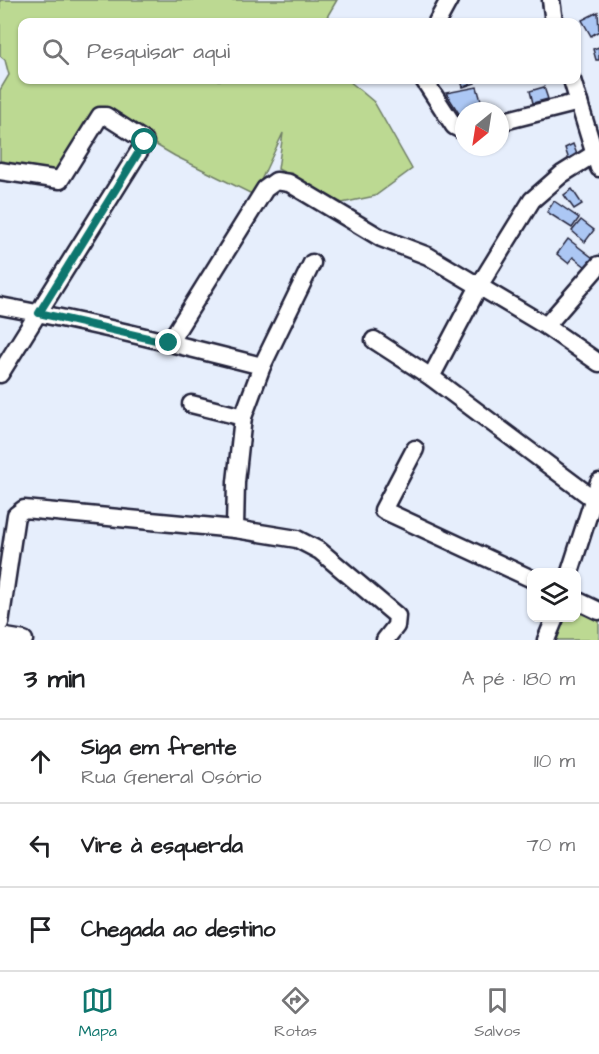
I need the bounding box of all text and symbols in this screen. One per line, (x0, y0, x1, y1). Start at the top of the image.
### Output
search box (18, 18, 581, 84)
icon: search (39, 35, 72, 68)
text: Pesquisar aqui (87, 36, 230, 67)
north arrow (455, 102, 509, 156)
route start (131, 128, 157, 154)
route end (155, 329, 181, 355)
map controls (527, 568, 581, 622)
button: layers (527, 568, 581, 622)
text: 3 min (24, 661, 85, 697)
text: A pé · 180 m (462, 665, 575, 693)
text: Siga em frente (81, 732, 237, 763)
icon: ahead (24, 745, 57, 778)
text: 110 m (534, 747, 575, 775)
text: Rua General Osório (81, 763, 261, 791)
icon: left (24, 829, 57, 862)
text: Vire à esquerda (81, 830, 243, 861)
text: 70 m (527, 831, 575, 859)
icon: arrive (24, 913, 57, 946)
text: Chegada ao destino (81, 914, 275, 945)
tab: Mapa (79, 984, 117, 1042)
tab: Rotas (274, 984, 317, 1042)
tab: Salvos (474, 984, 520, 1042)

